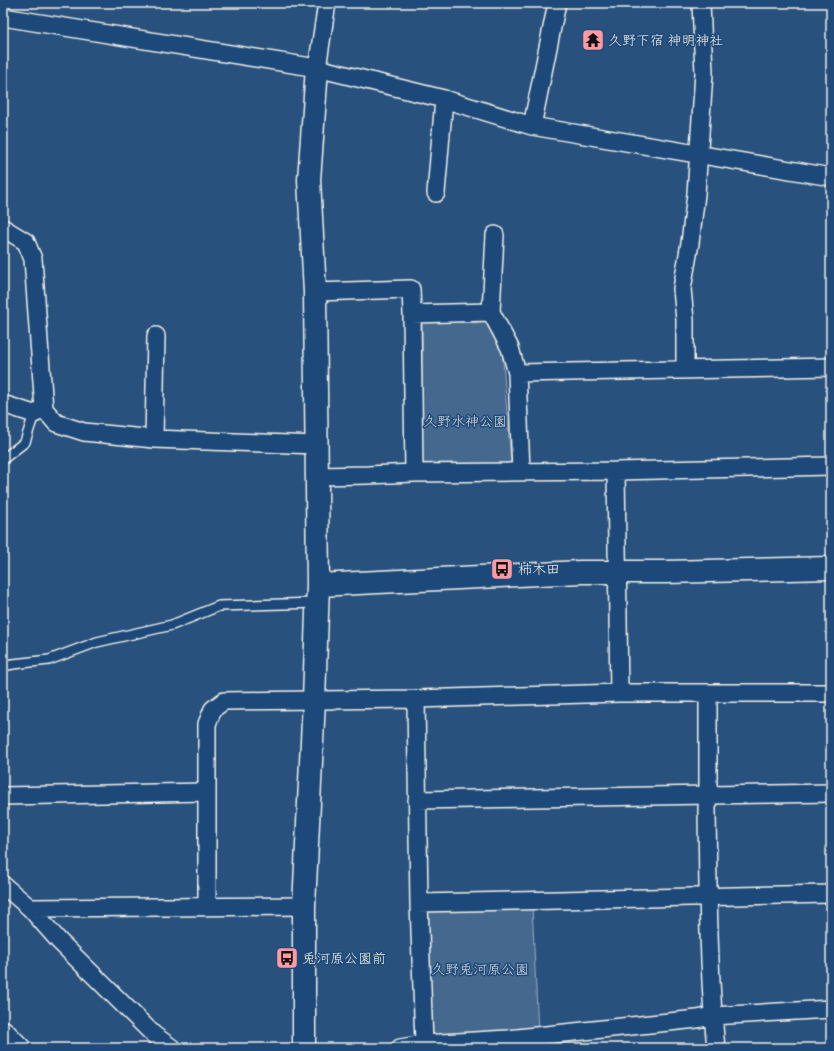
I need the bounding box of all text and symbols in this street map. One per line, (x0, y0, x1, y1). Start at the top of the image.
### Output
temple icon: 久野下宿 神明神社 (580, 27, 606, 53)
place label: 久野下宿 神明神社 (608, 31, 724, 52)
park label: 久野水神公園 (423, 412, 507, 433)
bus stop icon: 柿木田 (489, 556, 515, 582)
place label: 柿木田 (518, 560, 560, 581)
bus stop icon: 兎河原公園前 (274, 945, 300, 971)
place label: 兎河原公園前 (302, 949, 386, 970)
park label: 久野兎河原公園 (431, 960, 529, 981)

